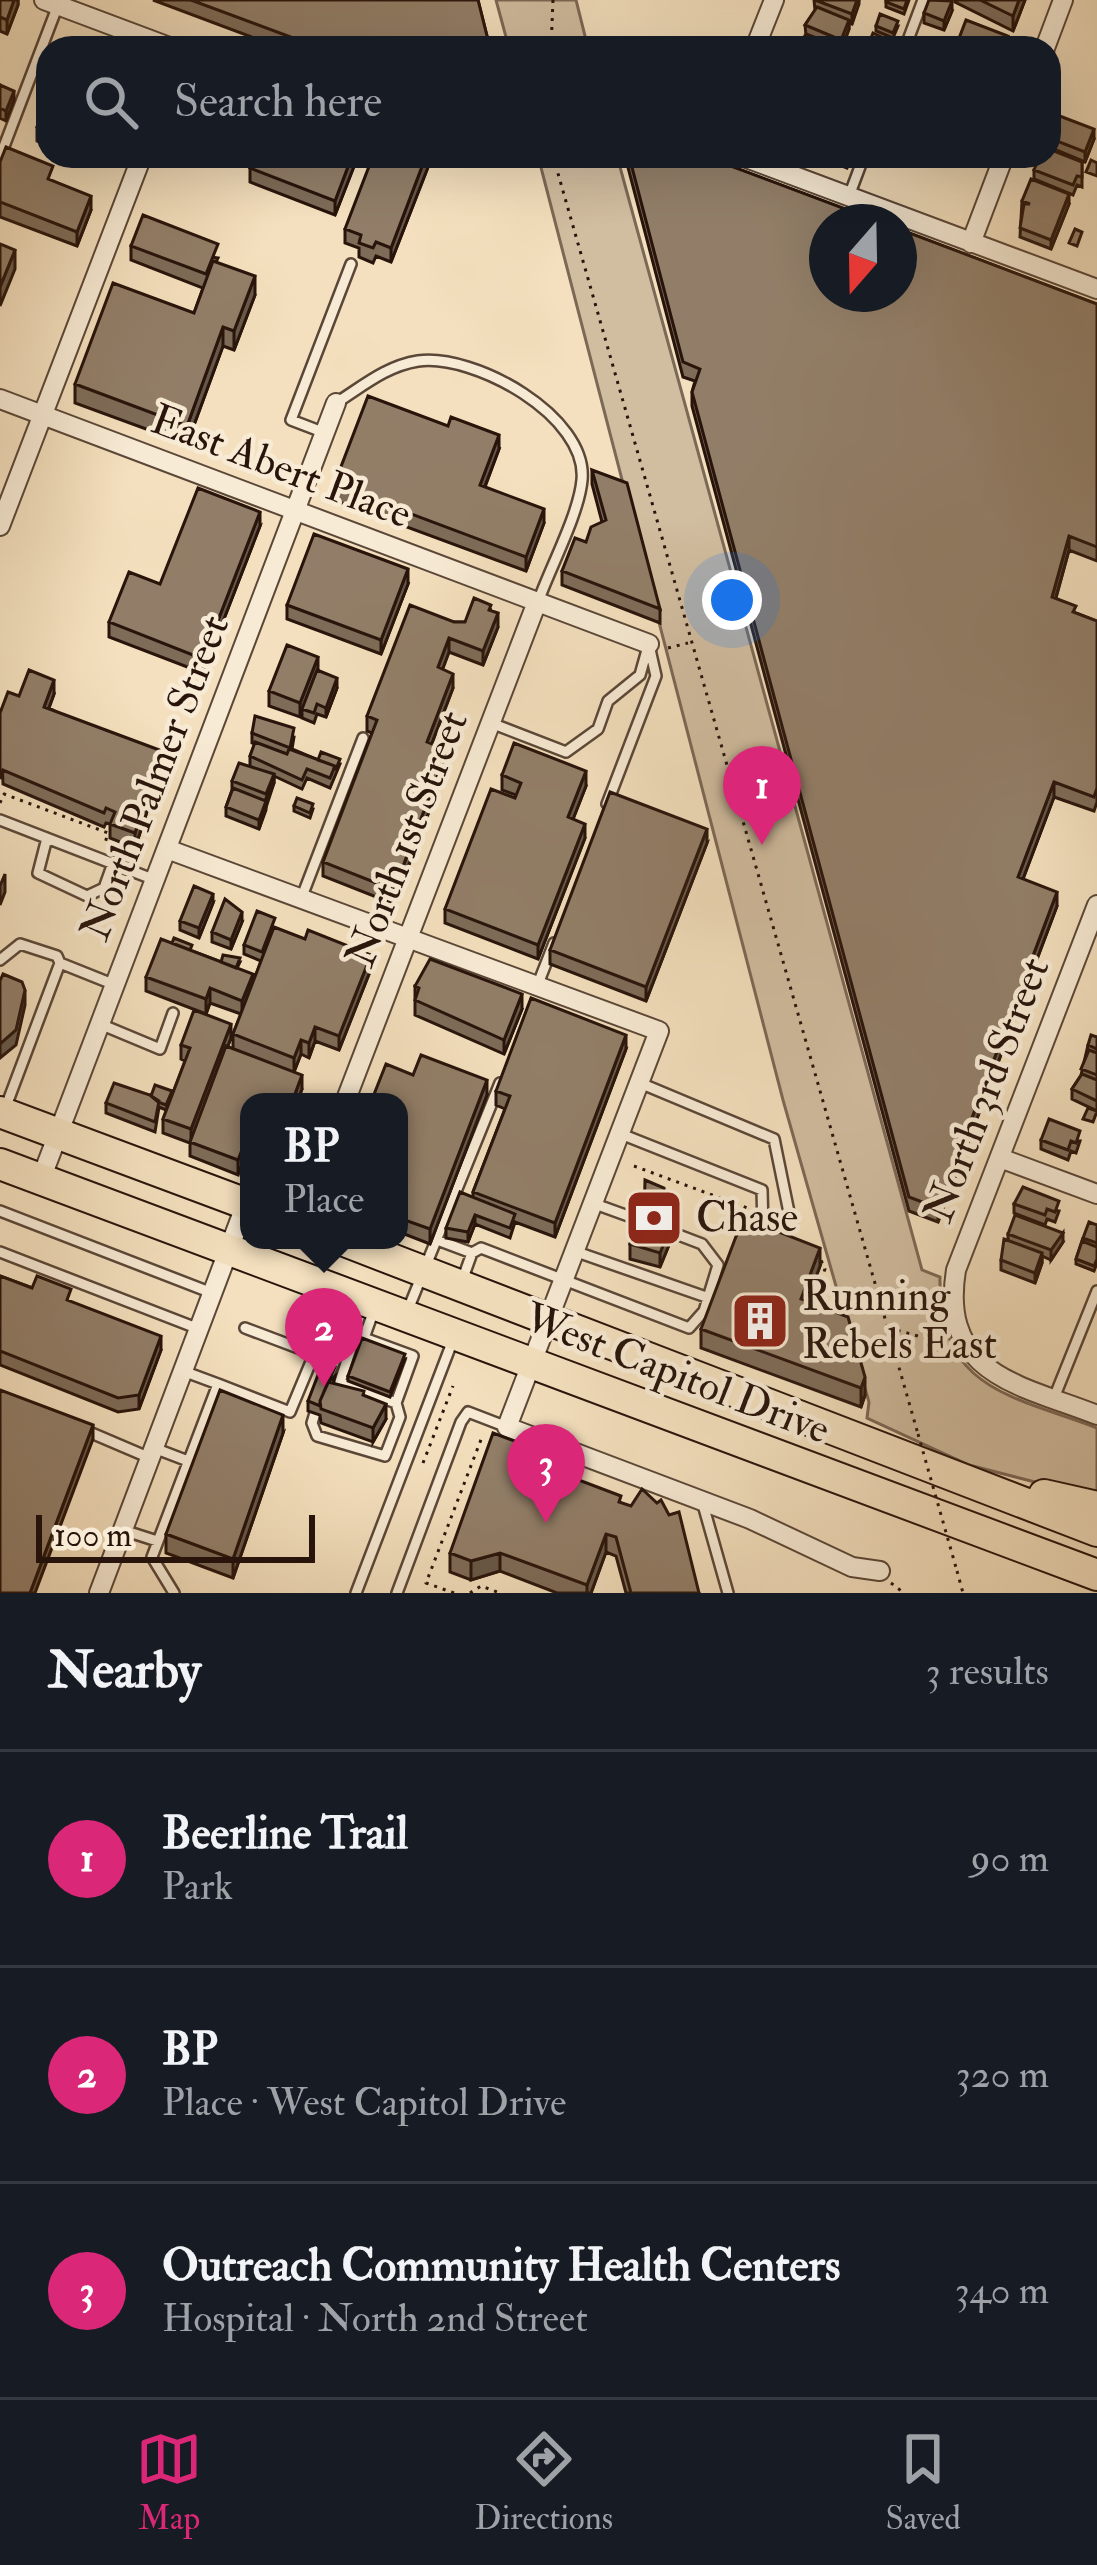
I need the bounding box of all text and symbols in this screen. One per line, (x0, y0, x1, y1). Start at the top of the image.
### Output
search box (36, 36, 1061, 168)
icon: search (78, 69, 144, 135)
text: Search here (174, 74, 382, 130)
north arrow (809, 204, 917, 312)
street label: East Abert Place (144, 394, 418, 540)
your location (702, 570, 762, 630)
street label: North Palmer Street (69, 608, 241, 948)
street label: North 1st Street (334, 704, 480, 974)
pin: 1 (723, 746, 801, 845)
street label: North 3rd Street (913, 950, 1061, 1230)
popup (240, 1093, 408, 1249)
text: BP (284, 1119, 339, 1175)
text: Place (284, 1175, 364, 1224)
bank icon: Chase (623, 1187, 685, 1249)
place label: Chase (696, 1192, 798, 1244)
place label: Running Rebels East (802, 1271, 997, 1371)
pin: 2 (285, 1288, 363, 1387)
building icon: Running Rebels East (729, 1290, 791, 1352)
street label: West Capitol Drive (516, 1292, 837, 1456)
pin: 3 (507, 1424, 585, 1523)
scale bar (36, 1509, 315, 1562)
text: 100 m (54, 1515, 132, 1556)
text: Nearby (48, 1639, 201, 1703)
text: 3 results (926, 1647, 1049, 1696)
text: Beerline Trail (162, 1806, 408, 1862)
text: 1 (80, 1834, 94, 1883)
text: 90 m (971, 1834, 1049, 1883)
text: Park (162, 1862, 233, 1911)
text: BP (162, 2022, 218, 2078)
text: 2 (77, 2050, 97, 2099)
text: 320 m (956, 2050, 1049, 2099)
text: Place · West Capitol Drive (162, 2078, 566, 2127)
text: Outreach Community Health Centers (162, 2238, 841, 2294)
text: 3 (80, 2266, 94, 2315)
text: 340 m (955, 2266, 1049, 2315)
text: Hospital · North 2nd Street (162, 2294, 588, 2343)
tab: Map (136, 2426, 202, 2539)
tab: Directions (475, 2426, 613, 2539)
tab: Saved (885, 2426, 961, 2539)

